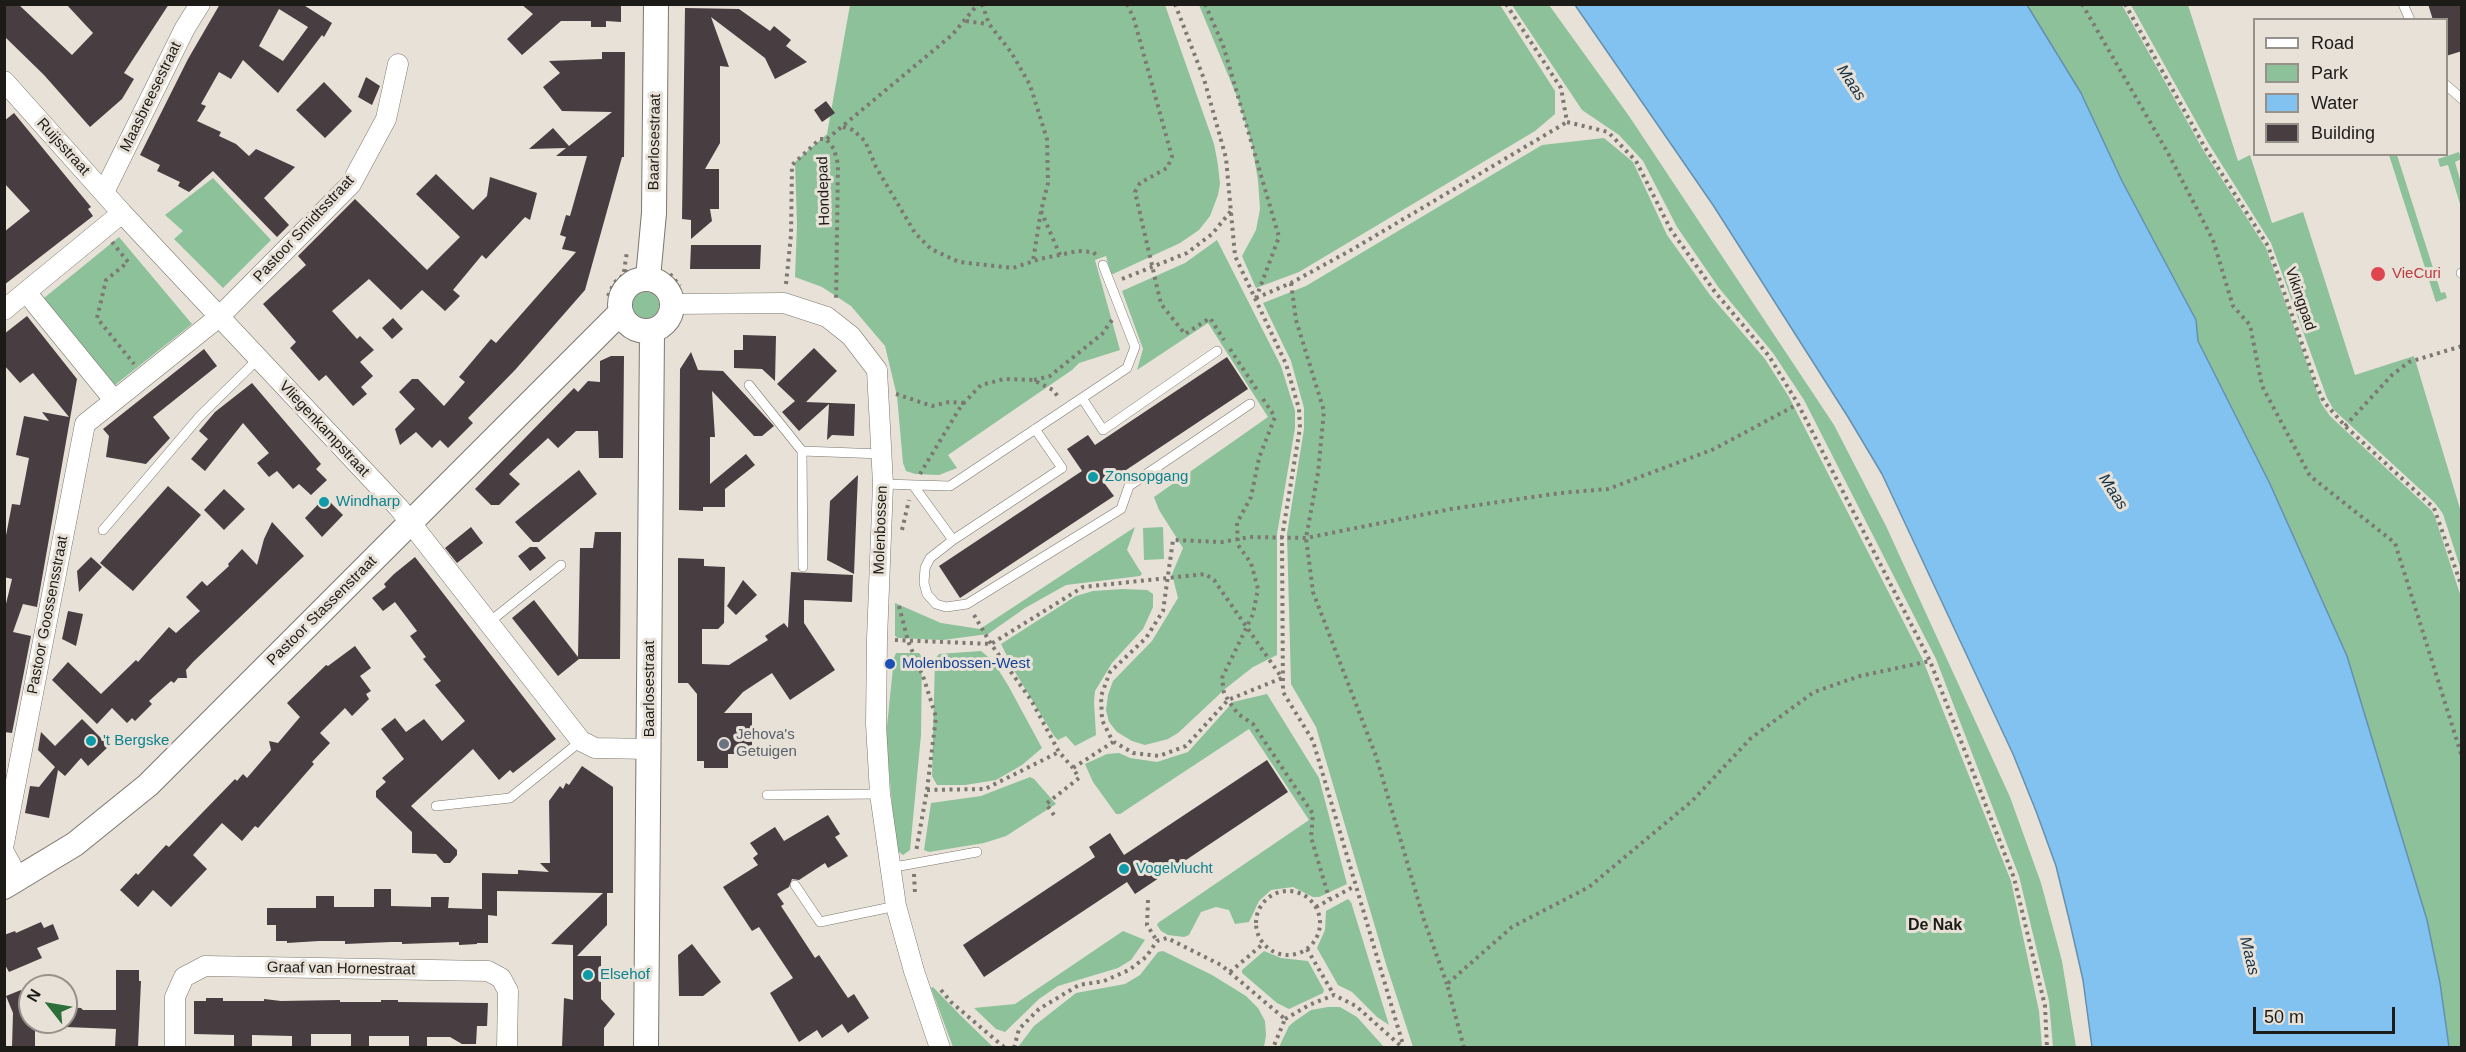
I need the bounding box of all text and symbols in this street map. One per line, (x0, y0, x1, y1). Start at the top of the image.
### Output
legend (2253, 18, 2448, 156)
text: Road (2311, 33, 2354, 53)
street label: Maasbreesestraat (117, 39, 185, 155)
water label: Maas (1832, 61, 1870, 105)
text: Park (2311, 63, 2348, 83)
street label: Baarlosestraat (645, 93, 665, 191)
text: Water (2311, 93, 2358, 113)
street label: Ruijsstraat (33, 115, 93, 179)
text: Building (2311, 123, 2375, 143)
street label: Hondepad (814, 156, 834, 226)
street label: Pastoor Smidtsstraat (250, 172, 358, 286)
street label: Vikingpad (2281, 265, 2319, 333)
marker: VieCuri (2369, 265, 2387, 283)
place label: VieCuri (2392, 265, 2441, 283)
street label: Vliegenkampstraat (275, 377, 373, 481)
place label: Zonsopgang (1105, 468, 1188, 486)
marker: Zonsopgang (1086, 470, 1100, 484)
water label: Maas (2094, 470, 2132, 514)
street label: Molenbossen (870, 485, 892, 575)
place label: Windharp (336, 493, 400, 511)
marker: Windharp (317, 495, 331, 509)
street label: Pastoor Goossensstraat (24, 534, 72, 696)
street label: Pastoor Stassenstraat (263, 552, 381, 670)
street label: Baarlosestraat (641, 641, 659, 737)
place label: Molenbossen-West (902, 655, 1030, 673)
marker: Molenbossen-West (883, 657, 897, 671)
place label: Jehova's Getuigen (736, 726, 797, 761)
place label: 't Bergske (103, 732, 169, 750)
marker: 't Bergske (84, 734, 98, 748)
marker: Jehova's Getuigen (717, 737, 731, 751)
place label: Vogelvlucht (1136, 860, 1213, 878)
marker: Vogelvlucht (1117, 862, 1131, 876)
district label: De Nak (1908, 916, 1962, 936)
water label: Maas (2235, 935, 2263, 977)
street label: Graaf van Hornestraat (267, 959, 415, 979)
place label: Elsehof (600, 966, 650, 984)
marker: Elsehof (581, 968, 595, 982)
north arrow (18, 974, 78, 1034)
text: N (24, 986, 44, 1005)
scale bar (2256, 995, 2398, 1033)
text: 50 m (2264, 1007, 2304, 1027)

